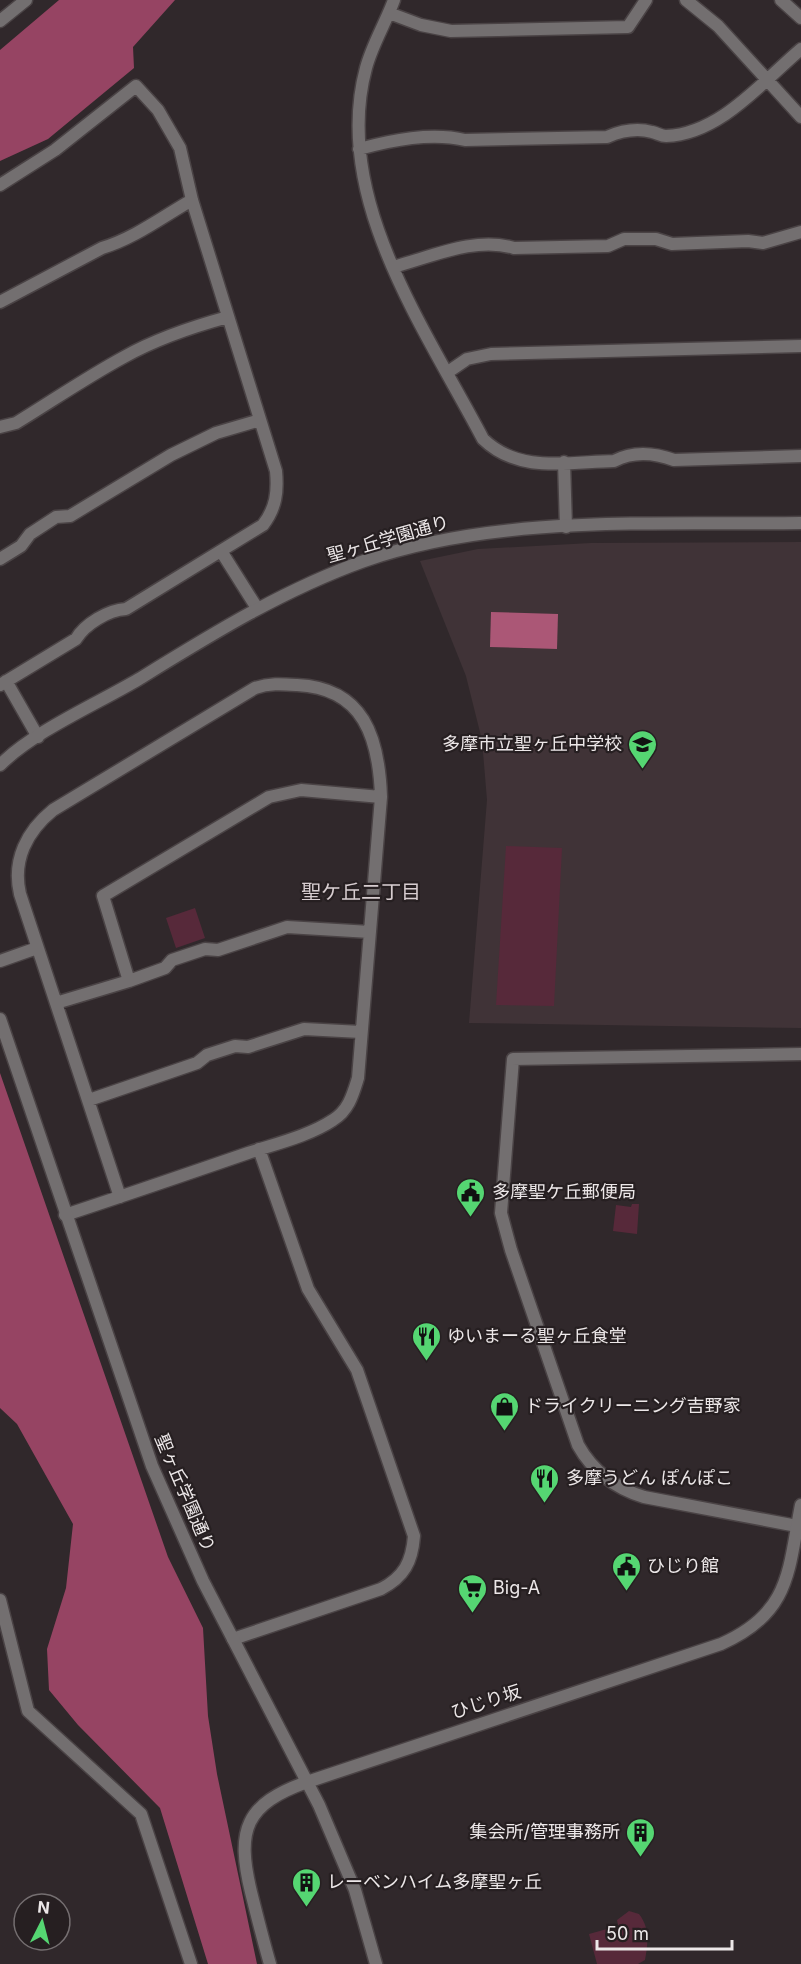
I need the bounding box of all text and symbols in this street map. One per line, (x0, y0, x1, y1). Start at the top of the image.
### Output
street label: 聖ヶ丘学園通り (324, 511, 451, 566)
school or university icon: 多摩市立聖ヶ丘中学校 (627, 728, 659, 770)
place label: 多摩市立聖ヶ丘中学校 (442, 733, 622, 754)
district label: 聖ケ丘二丁目 (301, 880, 421, 904)
public building icon: 多摩聖ケ丘郵便局 (455, 1176, 487, 1218)
place label: 多摩聖ケ丘郵便局 (492, 1181, 636, 1202)
restaurant icon: ゆいまーる聖ヶ丘食堂 (410, 1320, 442, 1362)
place label: ゆいまーる聖ヶ丘食堂 (447, 1325, 627, 1346)
shop icon: ドライクリーニング吉野家 (488, 1390, 520, 1432)
place label: ドライクリーニング吉野家 (525, 1395, 741, 1416)
street label: 聖ヶ丘学園通り (151, 1431, 220, 1555)
restaurant icon: 多摩うどん ぽんぽこ (529, 1462, 561, 1504)
place label: 多摩うどん ぽんぽこ (566, 1467, 733, 1488)
public building icon: ひじり館 (610, 1550, 642, 1592)
place label: ひじり館 (647, 1555, 719, 1576)
supermarket icon: Big-A (456, 1572, 488, 1614)
place label: Big-A (493, 1577, 540, 1598)
street label: ひじり坂 (448, 1680, 523, 1723)
building icon: 集会所/管理事務所 (625, 1816, 657, 1858)
place label: 集会所/管理事務所 (470, 1821, 620, 1842)
building icon: レーベンハイム多摩聖ヶ丘 (290, 1866, 322, 1908)
place label: レーベンハイム多摩聖ヶ丘 (327, 1871, 542, 1892)
north arrow (12, 1892, 72, 1952)
text: N (36, 1896, 51, 1918)
scale bar (597, 1913, 732, 1951)
text: 50 m (606, 1923, 649, 1944)

